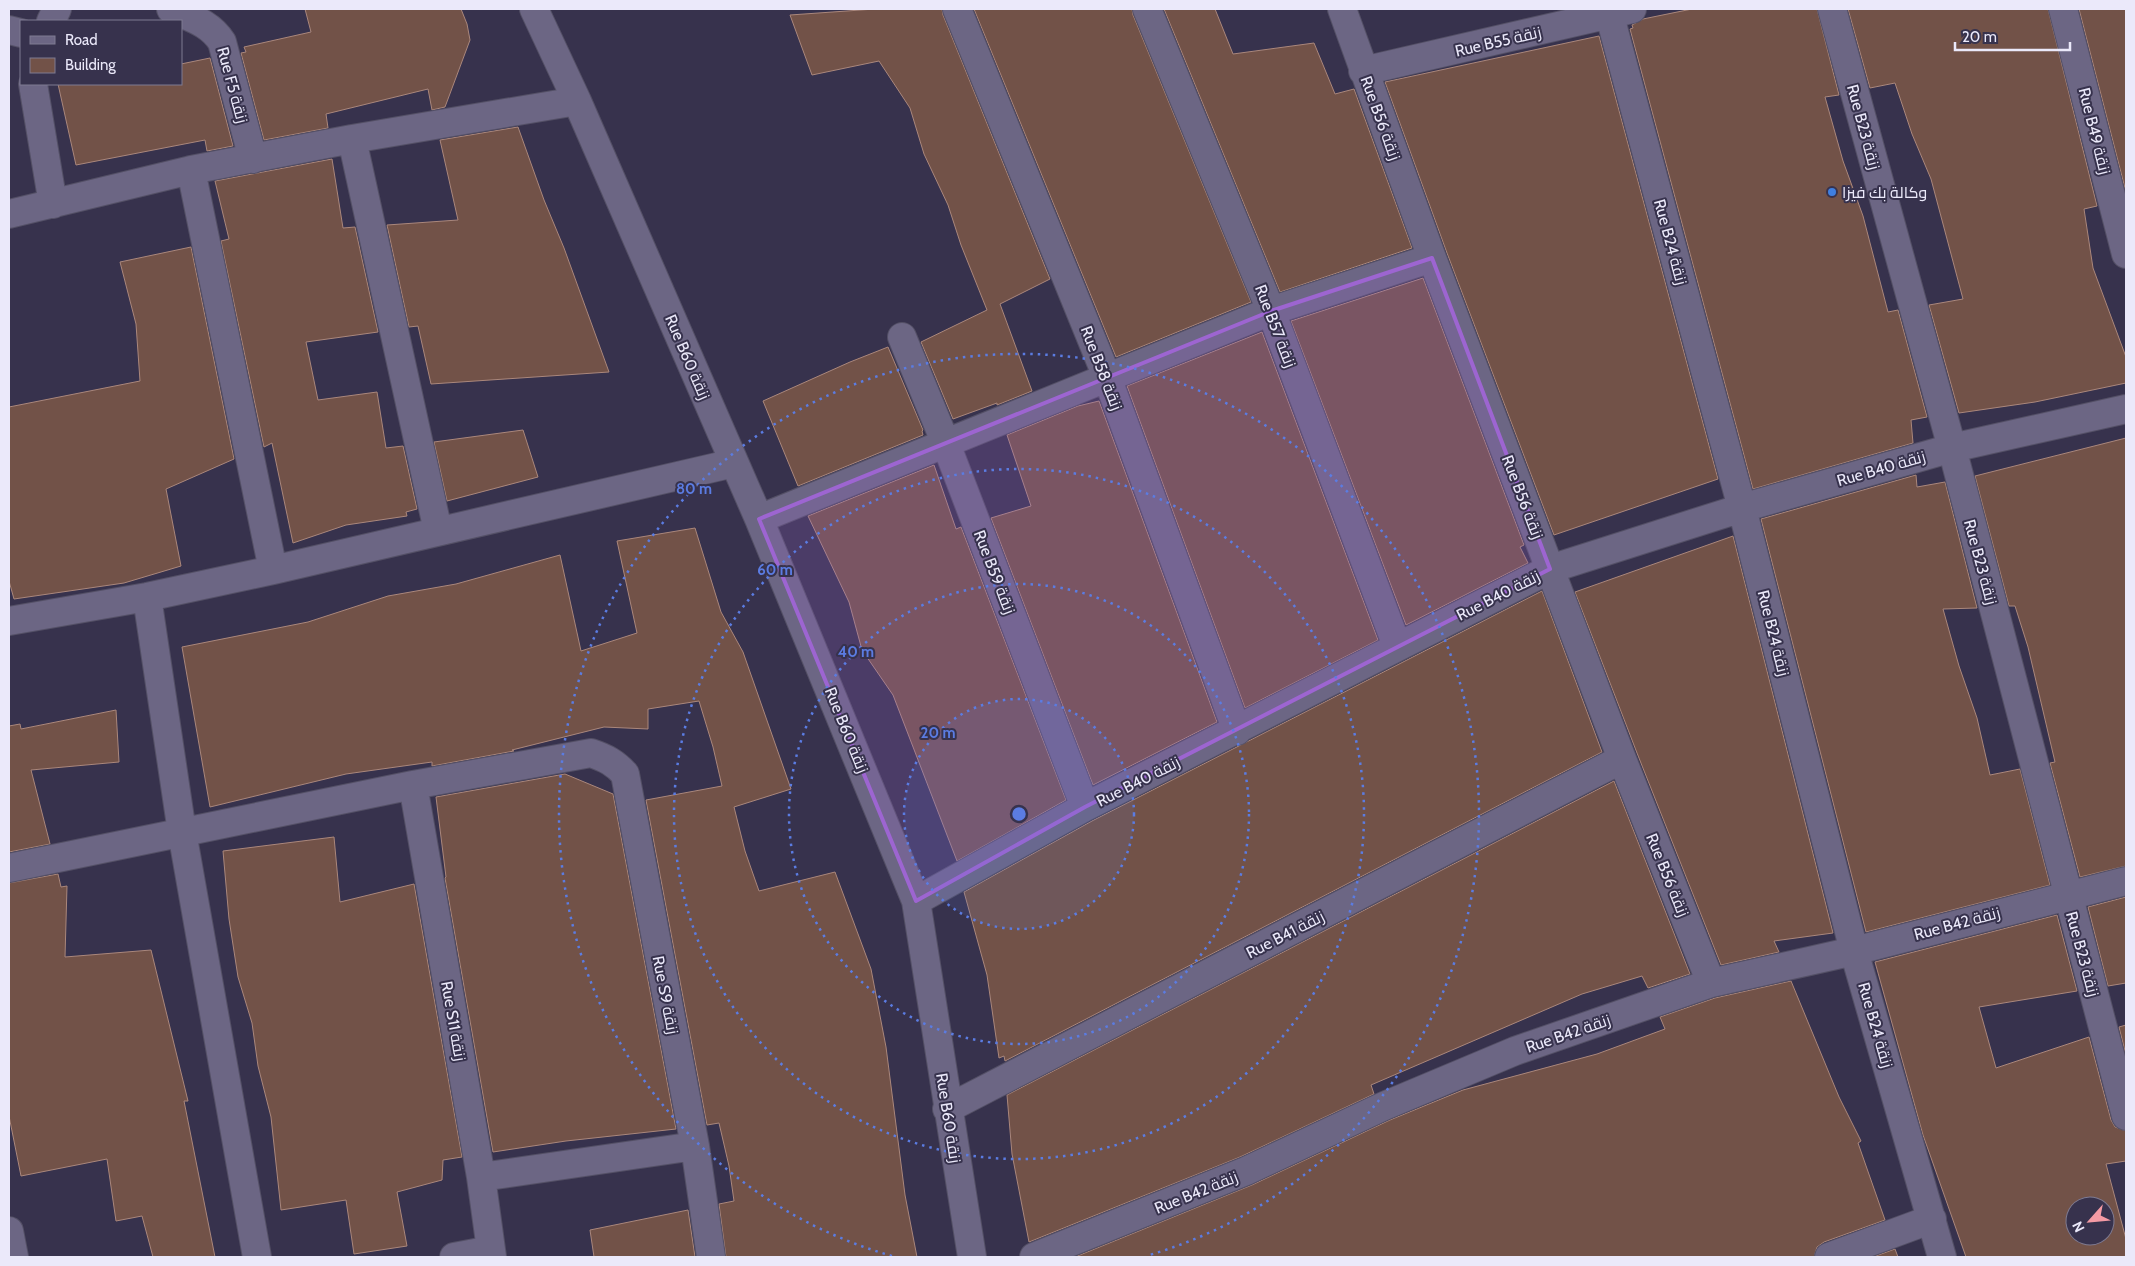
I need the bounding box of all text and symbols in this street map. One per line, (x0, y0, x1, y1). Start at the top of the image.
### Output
legend (20, 20, 182, 85)
scale bar (1955, 20, 2070, 52)
street label: Rue B55 زنقة (1453, 22, 1543, 61)
text: 20 m (1962, 28, 1997, 46)
text: Road (65, 31, 98, 49)
street label: Rue F5 زنقة (213, 45, 252, 125)
text: Building (65, 56, 116, 74)
street label: Rue B56 زنقة (1356, 73, 1405, 163)
street label: Rue B23 زنقة (1843, 82, 1884, 172)
street label: Rue B49 زنقة (2075, 86, 2115, 177)
place label: وكالة بك فيزا (1842, 183, 1927, 202)
marker: وكالة بك فيزا (1826, 186, 1838, 198)
street label: Rue B24 زنقة (1650, 197, 1691, 287)
street label: Rue B57 زنقة (1251, 282, 1300, 370)
street label: Rue B60 زنقة (661, 312, 714, 403)
street label: Rue B58 زنقة (1077, 323, 1126, 413)
street label: Rue B40 زنقة (1835, 447, 1928, 490)
street label: Rue B56 زنقة (1498, 452, 1547, 542)
text: 80 m (676, 480, 712, 498)
street label: Rue B23 زنقة (1960, 517, 2001, 607)
street label: Rue B59 زنقة (970, 527, 1019, 617)
text: 60 m (757, 561, 793, 579)
street label: Rue B40 زنقة (1453, 566, 1543, 625)
street label: Rue B24 زنقة (1754, 588, 1793, 678)
text: 40 m (838, 643, 874, 661)
street label: Rue B60 زنقة (821, 684, 872, 776)
text: 20 m (921, 724, 955, 742)
street label: Rue B40 زنقة (1093, 752, 1183, 811)
centre of rings (1010, 805, 1028, 823)
street label: Rue B56 زنقة (1642, 831, 1693, 920)
street label: Rue B42 زنقة (1912, 903, 2002, 944)
street label: Rue B41 زنقة (1243, 907, 1327, 962)
street label: Rue B23 زنقة (2062, 909, 2103, 999)
street label: Rue S9 زنقة (649, 954, 682, 1036)
street label: Rue S11 زنقة (437, 980, 470, 1063)
street label: Rue B24 زنقة (1854, 980, 1897, 1070)
street label: Rue B42 زنقة (1523, 1010, 1613, 1057)
street label: Rue B60 زنقة (932, 1072, 965, 1165)
street label: Rue B42 زنقة (1152, 1167, 1241, 1218)
north arrow (2065, 1196, 2115, 1246)
text: N (2068, 1218, 2089, 1235)

